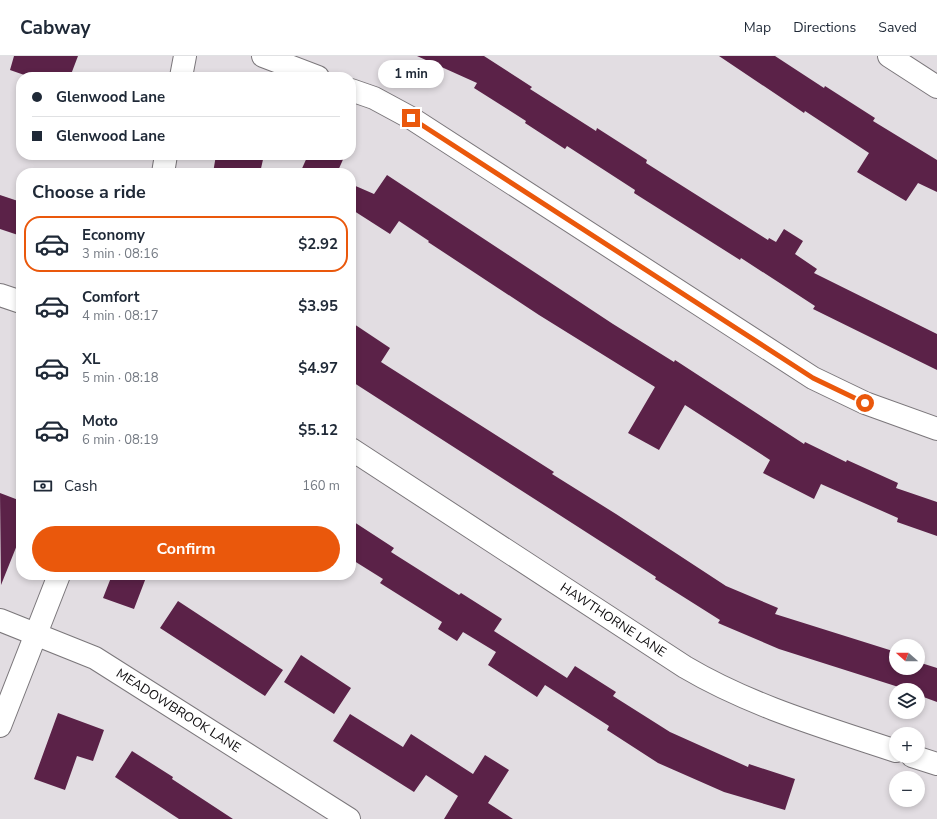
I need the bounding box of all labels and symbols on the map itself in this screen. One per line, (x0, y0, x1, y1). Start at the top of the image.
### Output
callout: 1 min (378, 60, 444, 88)
route end (402, 109, 420, 127)
route start (856, 394, 874, 412)
street label: HAWTHORNE LANE (556, 579, 670, 661)
north arrow (889, 639, 925, 675)
street label: MEADOWBROOK LANE (113, 665, 244, 757)

